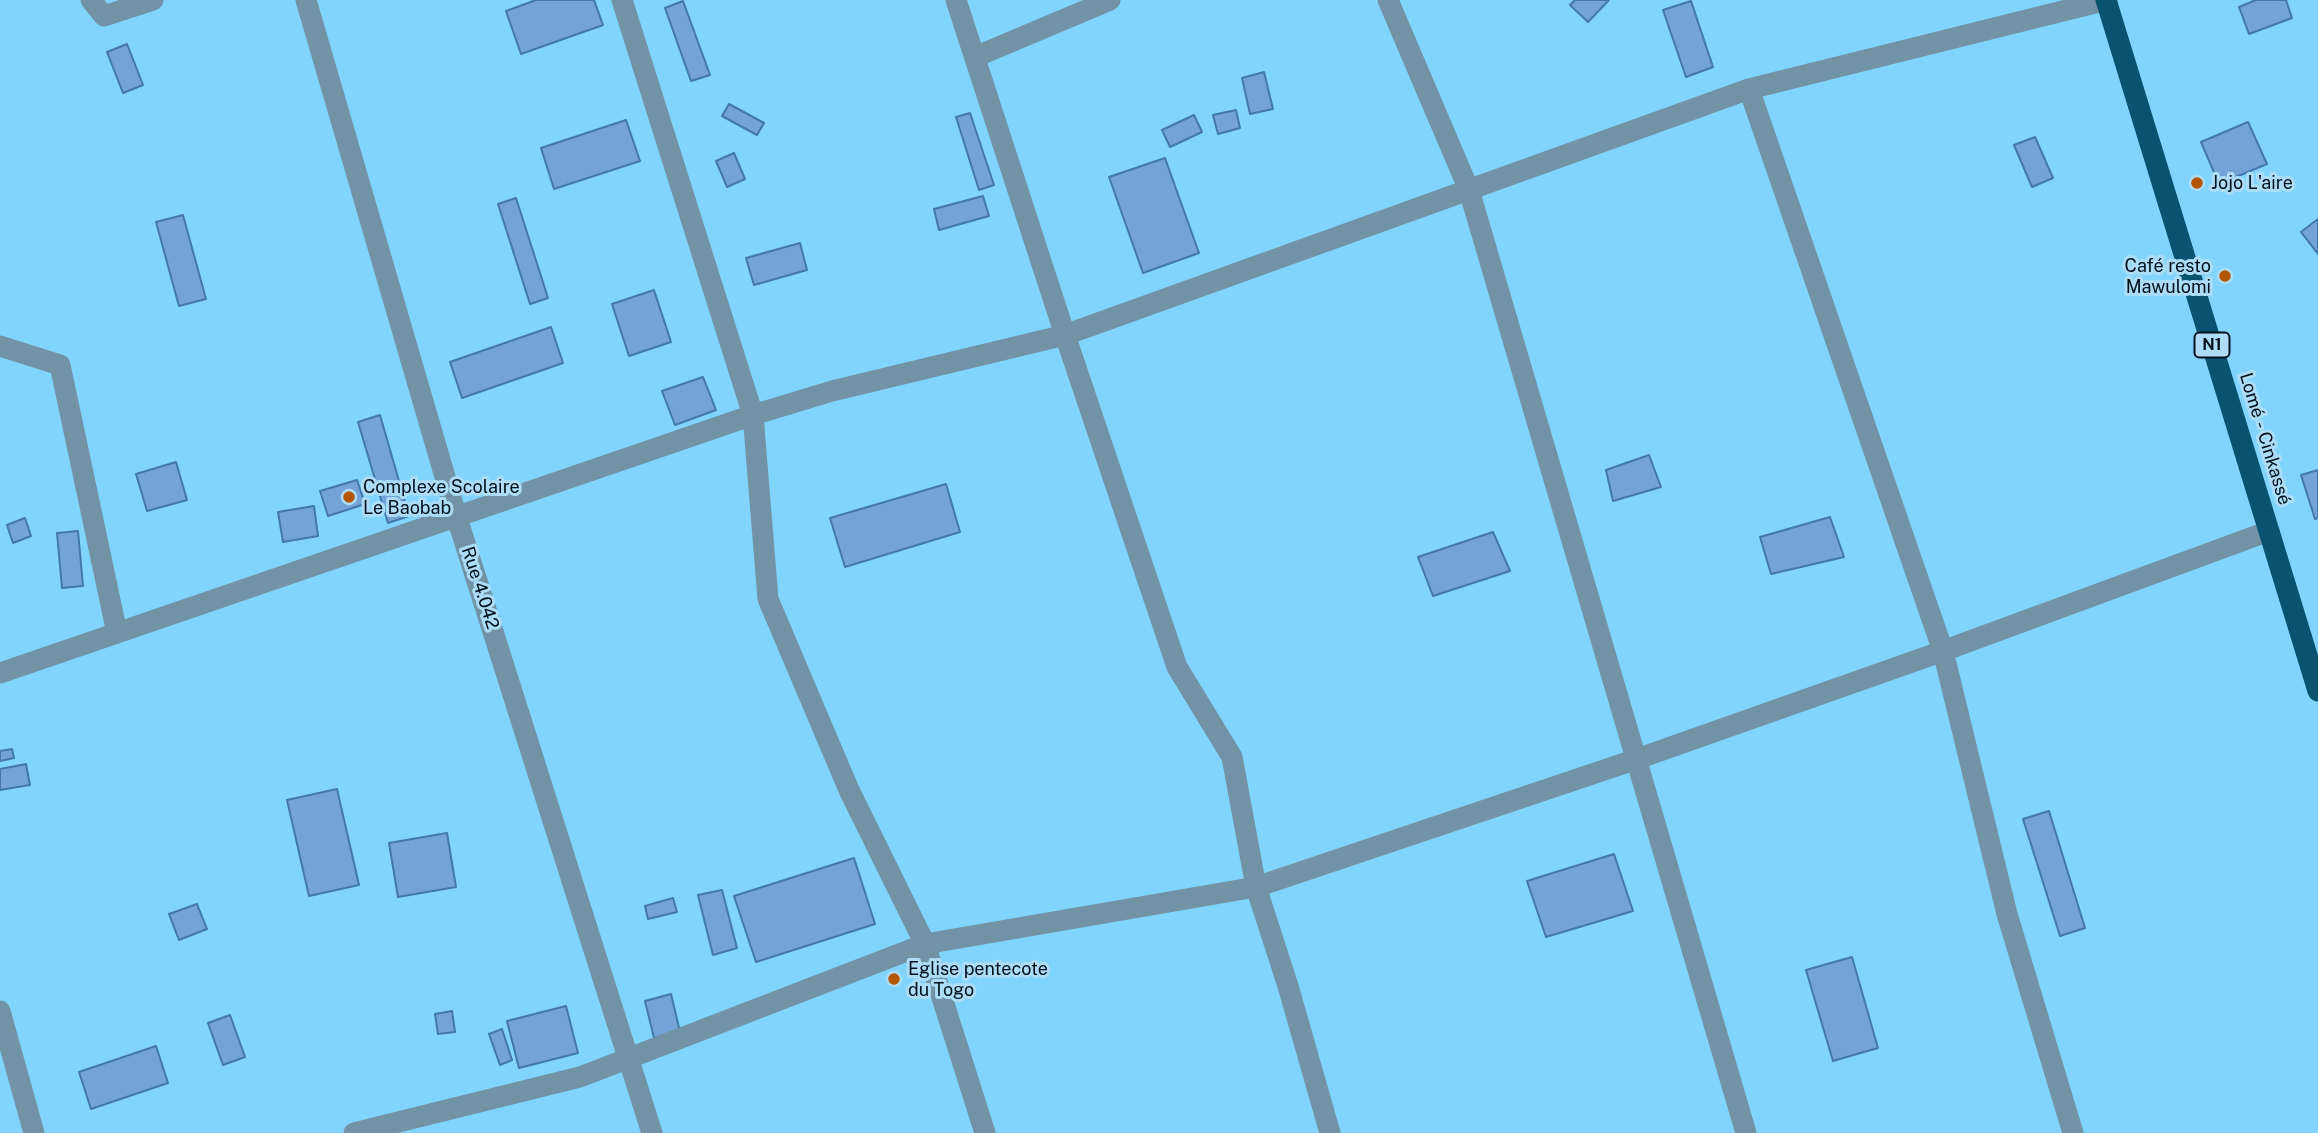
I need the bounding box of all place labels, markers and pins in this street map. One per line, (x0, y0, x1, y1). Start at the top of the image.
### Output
place label: Jojo L'aire (2211, 172, 2293, 194)
marker: Jojo L'aire (2189, 175, 2205, 191)
place label: Café resto Mawulomi (2125, 255, 2211, 298)
marker: Café resto Mawulomi (2217, 268, 2233, 284)
place label: Complexe Scolaire Le Baobab (363, 476, 520, 518)
marker: Complexe Scolaire Le Baobab (341, 489, 357, 505)
place label: Eglise pentecote du Togo (908, 958, 1048, 1000)
marker: Eglise pentecote du Togo (886, 971, 902, 987)

